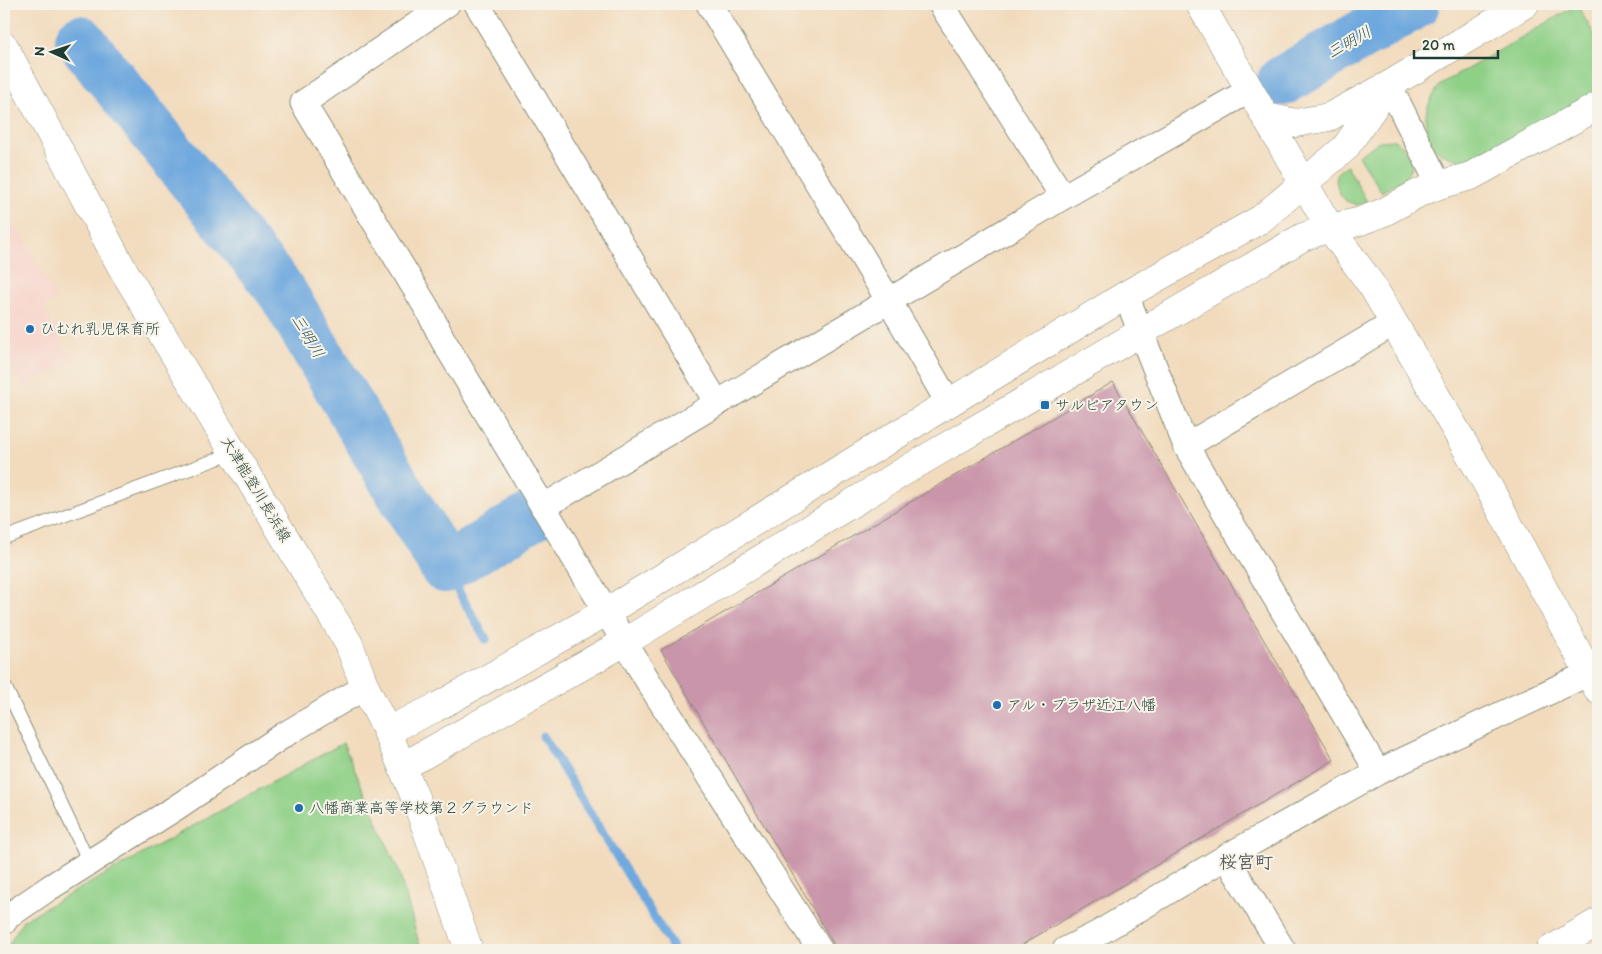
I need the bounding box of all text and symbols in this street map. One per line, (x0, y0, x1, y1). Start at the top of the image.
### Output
water label: 三明川 (1323, 22, 1375, 62)
north arrow (28, 28, 78, 78)
scale bar (1414, 28, 1498, 60)
text: 20 m (1422, 36, 1456, 54)
text: N (31, 46, 48, 57)
water label: 三明川 (287, 311, 329, 361)
place label: ひむれ乳児保育所 (40, 320, 160, 338)
marker: ひむれ乳児保育所 (24, 323, 36, 335)
place label: サルビアタウン (1055, 396, 1159, 414)
marker: サルビアタウン (1039, 399, 1051, 411)
street label: 大津能登川長浜線 (217, 433, 295, 545)
place label: アル・プラザ近江八幡 (1007, 696, 1156, 714)
marker: アル・プラザ近江八幡 (991, 699, 1003, 711)
place label: 八幡商業高等学校第２グラウンド (309, 799, 534, 817)
marker: 八幡商業高等学校第２グラウンド (293, 802, 305, 814)
district label: 桜宮町 (1219, 851, 1273, 873)

